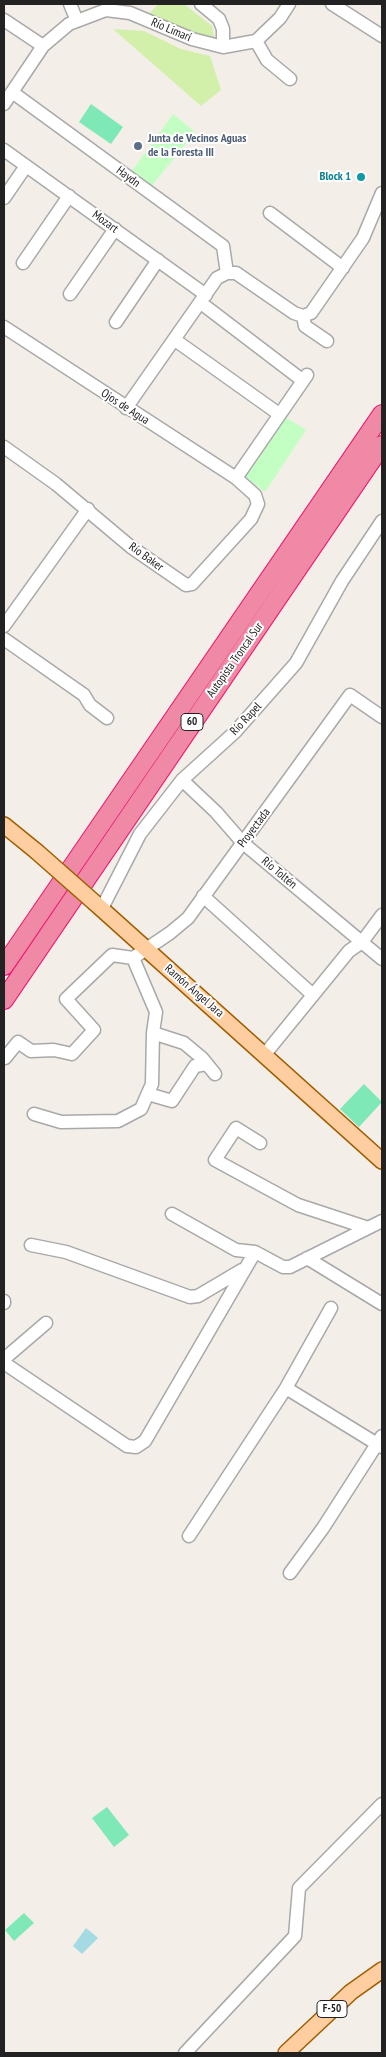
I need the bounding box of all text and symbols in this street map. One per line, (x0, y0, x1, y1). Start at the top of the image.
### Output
street label: Río Limarí (149, 15, 193, 45)
place label: Junta de Vecinos Aguas de la Foresta III (148, 132, 246, 160)
marker: Junta de Vecinos Aguas de la Foresta III (132, 140, 144, 152)
street label: Haydn (113, 163, 143, 191)
place label: Block 1 (320, 170, 351, 184)
marker: Block 1 (355, 171, 367, 183)
street label: Mozart (89, 208, 121, 236)
street label: Ojos de Agua (98, 386, 152, 428)
street label: Río Baker (126, 540, 166, 574)
street label: Autopista Troncal Sur (204, 620, 266, 700)
street label: Río Rapel (227, 700, 265, 738)
road number: 60 (181, 714, 203, 730)
street label: Proyectada (235, 806, 273, 850)
street label: Río Toltén (258, 854, 300, 892)
street label: Ramón Ángel Jara (162, 961, 226, 1021)
road number: F-50 (317, 2000, 347, 2018)

